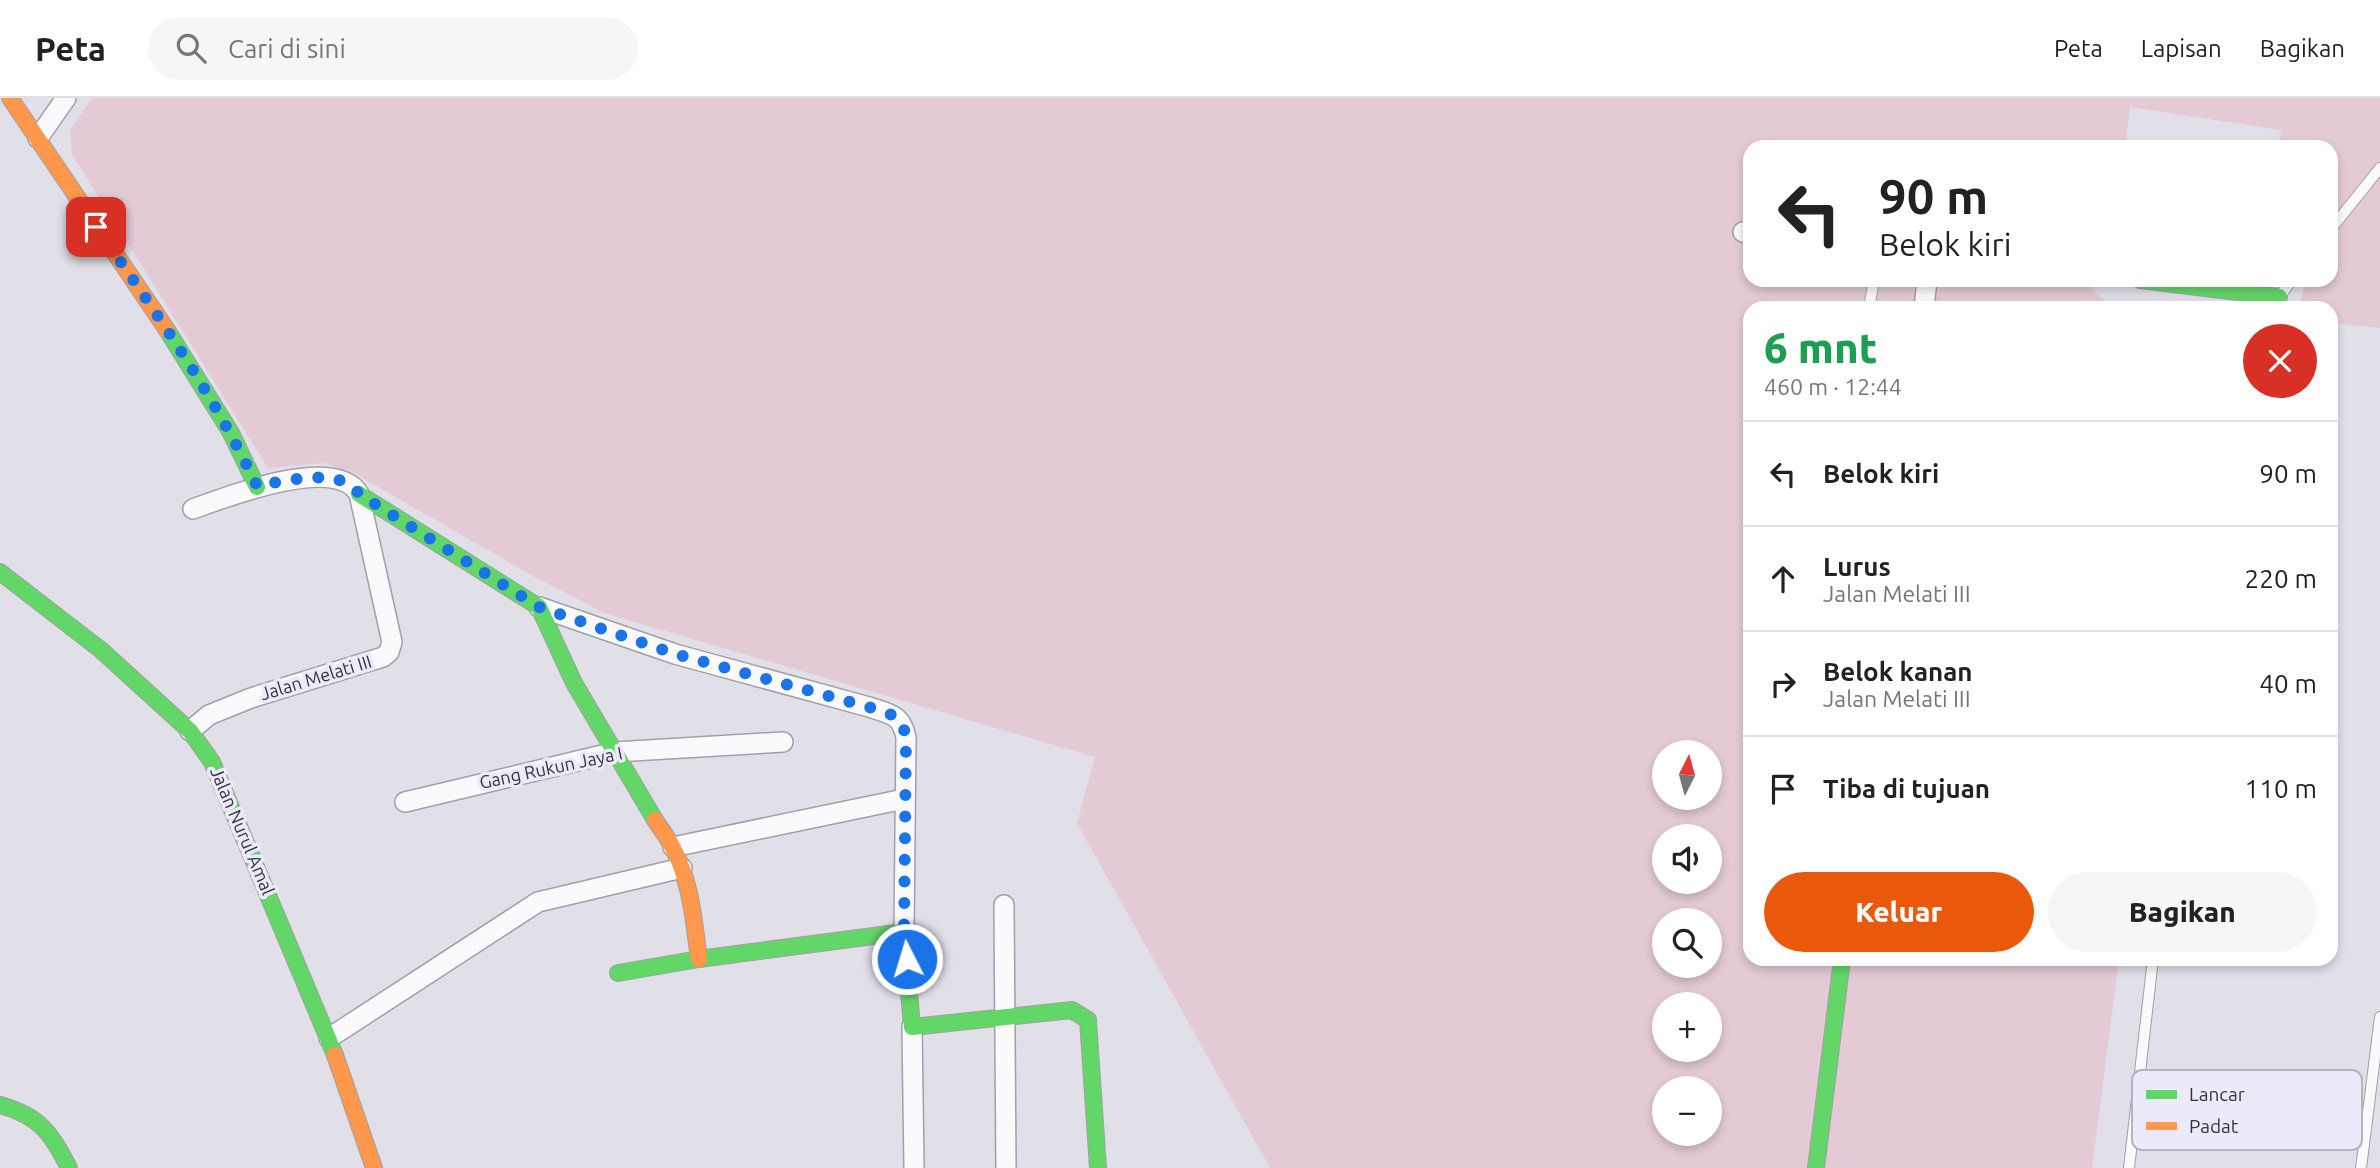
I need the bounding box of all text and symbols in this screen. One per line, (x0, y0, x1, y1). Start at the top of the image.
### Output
search box (148, 17, 638, 80)
icon: search (172, 29, 210, 67)
text: Peta (35, 30, 106, 67)
text: Cari di sini (228, 34, 346, 63)
text: Peta (2054, 35, 2103, 62)
text: Lapisan (2141, 35, 2222, 62)
text: Bagikan (2260, 35, 2345, 62)
icon: left (1764, 168, 1855, 259)
text: 90 m (1879, 168, 1988, 223)
pin (66, 197, 126, 257)
icon: arrive (77, 208, 115, 246)
text: Belok kiri (1879, 226, 2011, 262)
text: 6 mnt (1764, 324, 1877, 371)
button: close (2243, 324, 2317, 398)
text: 460 m · 12:44 (1764, 374, 1902, 399)
icon: left (1764, 455, 1802, 493)
text: Belok kiri (1823, 459, 1939, 488)
text: 90 m (2259, 459, 2317, 488)
text: Lurus (1823, 552, 1891, 581)
icon: ahead (1764, 560, 1802, 598)
text: 220 m (2245, 564, 2317, 593)
text: Jalan Melati III (1823, 581, 1971, 606)
street label: Jalan Melati III (258, 651, 374, 703)
text: Belok kanan (1823, 657, 1973, 686)
icon: right (1764, 665, 1802, 703)
text: 40 m (2259, 669, 2317, 698)
text: Jalan Melati III (1823, 686, 1971, 711)
north arrow (1652, 740, 1722, 810)
map controls (1652, 740, 1722, 1146)
street label: Gang Rukun Jaya I (477, 742, 624, 792)
street label: Jalan Nurul Amal (207, 764, 279, 898)
icon: arrive (1764, 770, 1802, 808)
text: Tiba di tujuan (1823, 774, 1990, 803)
text: 110 m (2245, 774, 2317, 803)
button: sound (1652, 824, 1722, 894)
button: Keluar (1764, 872, 2034, 952)
button: Bagikan (2048, 872, 2317, 952)
button: search (1652, 908, 1722, 978)
position arrow (870, 922, 944, 996)
button: + (1652, 992, 1722, 1062)
legend (2132, 1070, 2362, 1150)
button: − (1652, 1076, 1722, 1146)
text: Lancar (2189, 1083, 2245, 1105)
text: Padat (2189, 1115, 2239, 1137)

